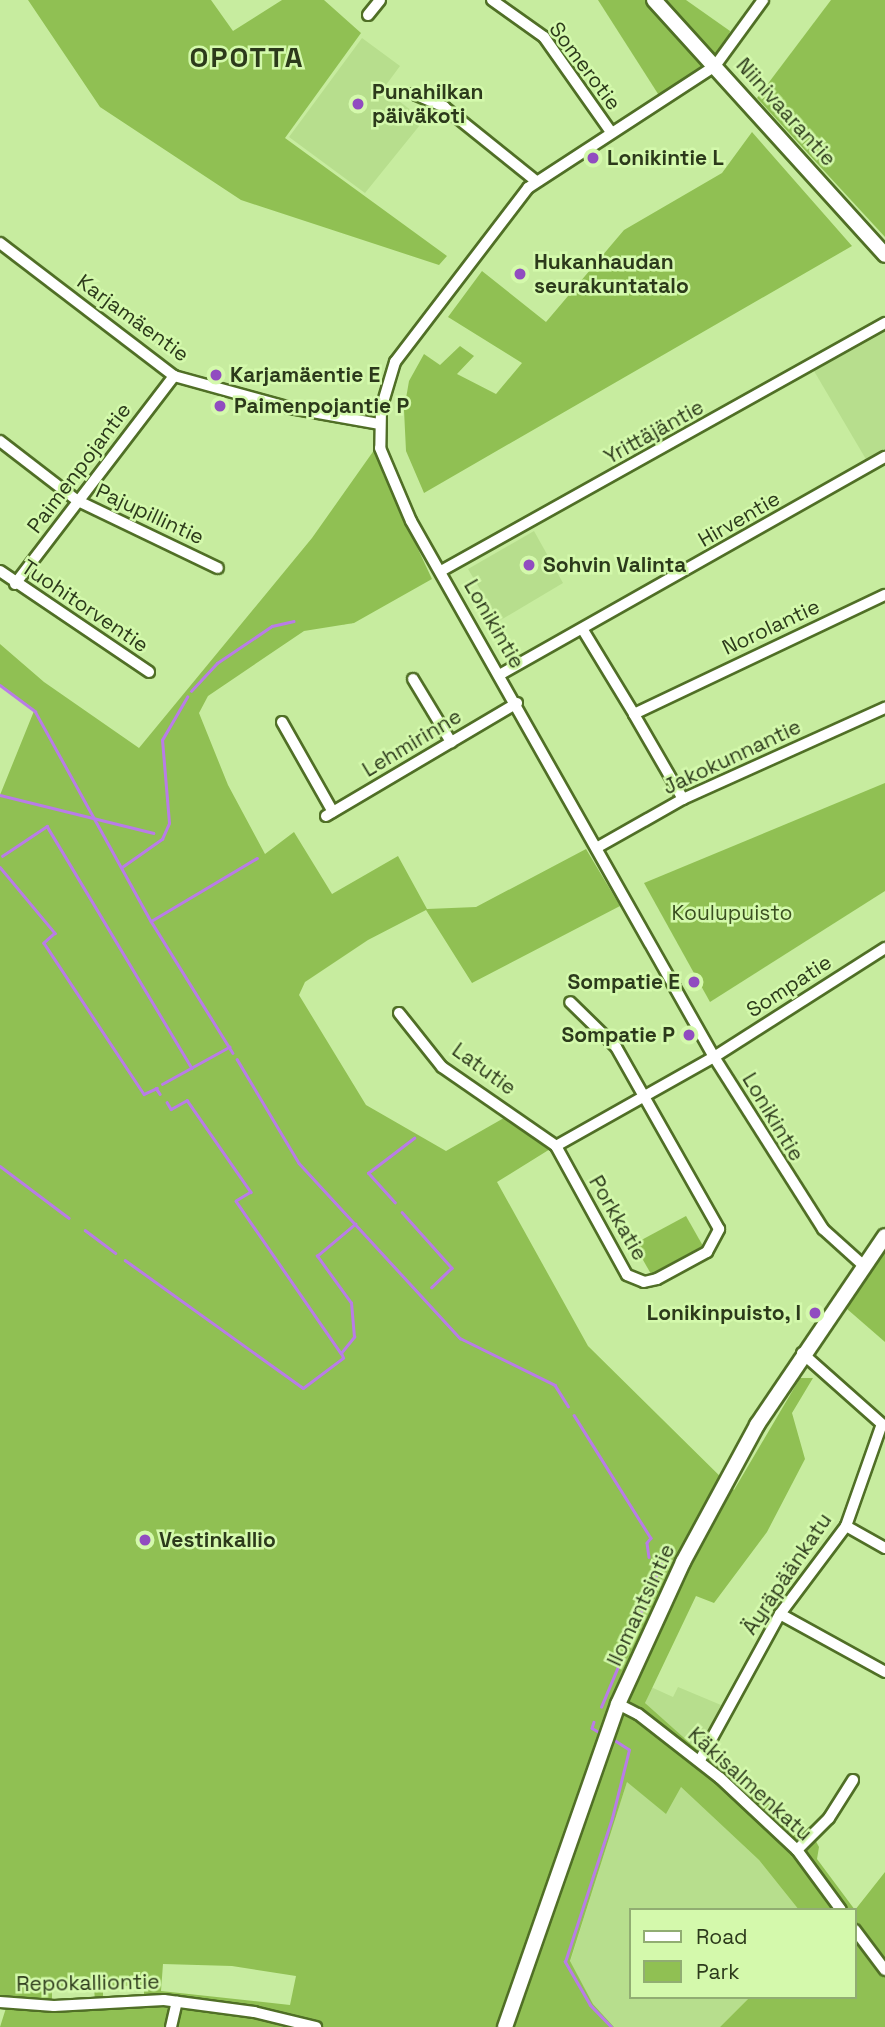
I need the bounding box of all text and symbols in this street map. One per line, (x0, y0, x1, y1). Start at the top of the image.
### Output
street label: Somerotie (544, 17, 626, 115)
district label: OPOTTA (190, 40, 304, 74)
street label: Niinivaarantie (731, 53, 841, 171)
place label: Punahilkan päiväkoti (372, 79, 484, 129)
marker: Punahilkan päiväkoti (350, 96, 366, 112)
place label: Lonikintie L (607, 145, 724, 171)
marker: Lonikintie L (585, 150, 601, 166)
place label: Hukanhaudan seurakuntatalo (534, 249, 689, 299)
marker: Hukanhaudan seurakuntatalo (512, 266, 528, 282)
street label: Karjamäentie (72, 269, 194, 367)
place label: Karjamäentie E (230, 362, 380, 388)
marker: Karjamäentie E (208, 367, 224, 383)
place label: Paimenpojantie P (234, 393, 409, 419)
street label: Yrittäjäntie (600, 394, 708, 470)
street label: Paimenpojantie (22, 398, 136, 538)
marker: Paimenpojantie P (212, 398, 228, 414)
street label: Pajupillintie (92, 478, 208, 550)
street label: Hirventie (694, 486, 784, 552)
place label: Sohvin Valinta (543, 552, 687, 578)
street label: Tuohitorventie (17, 554, 153, 658)
marker: Sohvin Valinta (521, 557, 537, 573)
street label: Lonikintie (458, 575, 530, 673)
street label: Norolantie (718, 594, 824, 660)
street label: Lehmirinne (358, 704, 466, 782)
street label: Jakokunnantie (659, 714, 805, 800)
park label: Koulupuisto (672, 900, 792, 926)
street label: Sompatie (742, 949, 836, 1023)
place label: Sompatie E (567, 969, 680, 995)
marker: Sompatie E (686, 974, 702, 990)
place label: Sompatie P (561, 1022, 675, 1048)
marker: Sompatie P (681, 1027, 697, 1043)
street label: Latutie (447, 1037, 521, 1101)
street label: Lonikintie (737, 1068, 809, 1166)
street label: Porkkatie (584, 1171, 652, 1265)
place label: Lonikinpuisto, I (646, 1300, 801, 1326)
marker: Lonikinpuisto, I (807, 1305, 823, 1321)
street label: Äyräpäänkatu (737, 1508, 837, 1640)
place label: Vestinkallio (159, 1527, 276, 1553)
marker: Vestinkallio (137, 1532, 153, 1548)
street label: Ilomantsintie (602, 1540, 680, 1670)
street label: Käkisalmenkatu (683, 1722, 817, 1846)
legend (630, 1908, 857, 1999)
text: Road (696, 1923, 748, 1950)
text: Park (696, 1958, 740, 1985)
street label: Repokalliontie (16, 1969, 160, 1997)

